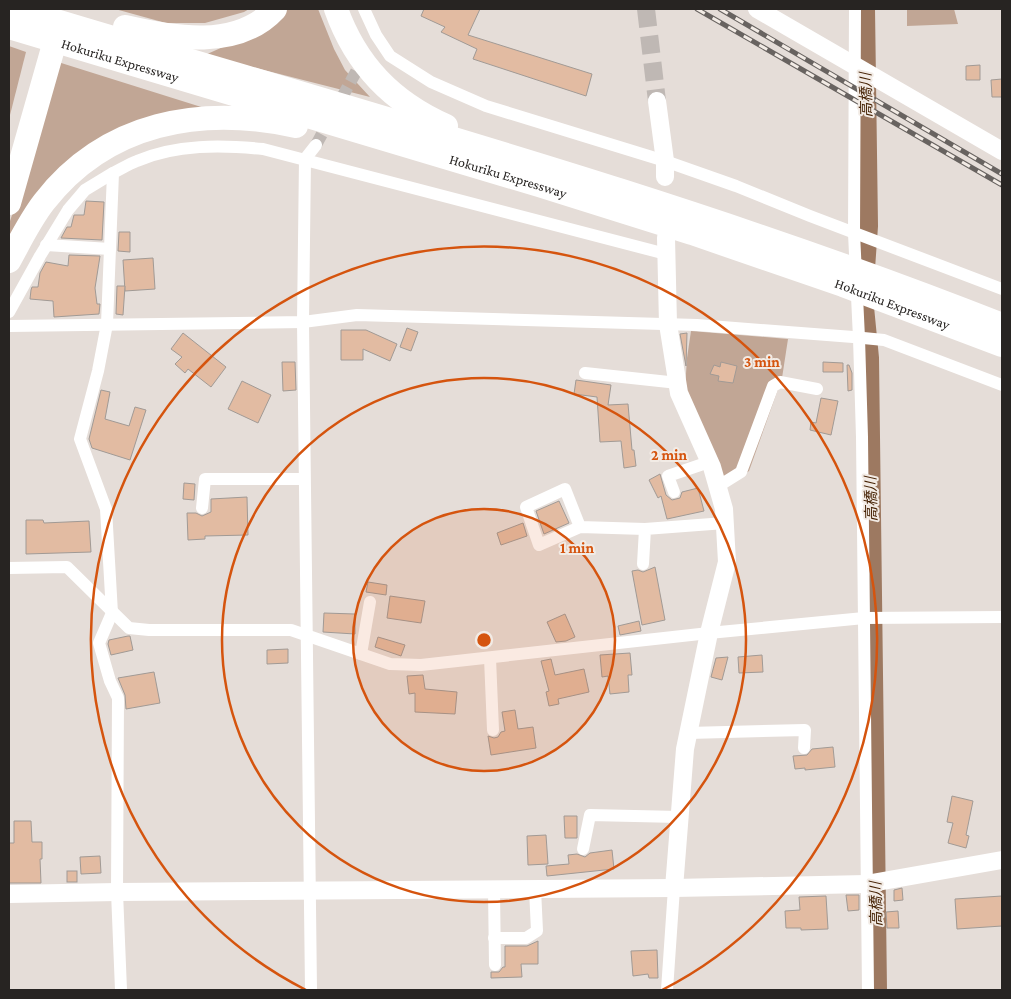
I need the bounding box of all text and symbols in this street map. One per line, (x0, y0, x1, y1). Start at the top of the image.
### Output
street label: Hokuriku Expressway (60, 35, 181, 85)
water label: 高橋川 (858, 70, 874, 118)
street label: Hokuriku Expressway (448, 151, 569, 201)
street label: Hokuriku Expressway (833, 275, 953, 333)
text: 3 min (744, 354, 780, 370)
text: 2 min (651, 447, 687, 463)
water label: 高橋川 (863, 474, 879, 522)
text: 1 min (560, 540, 594, 556)
centre of rings (475, 631, 493, 649)
water label: 高橋川 (868, 879, 884, 927)

